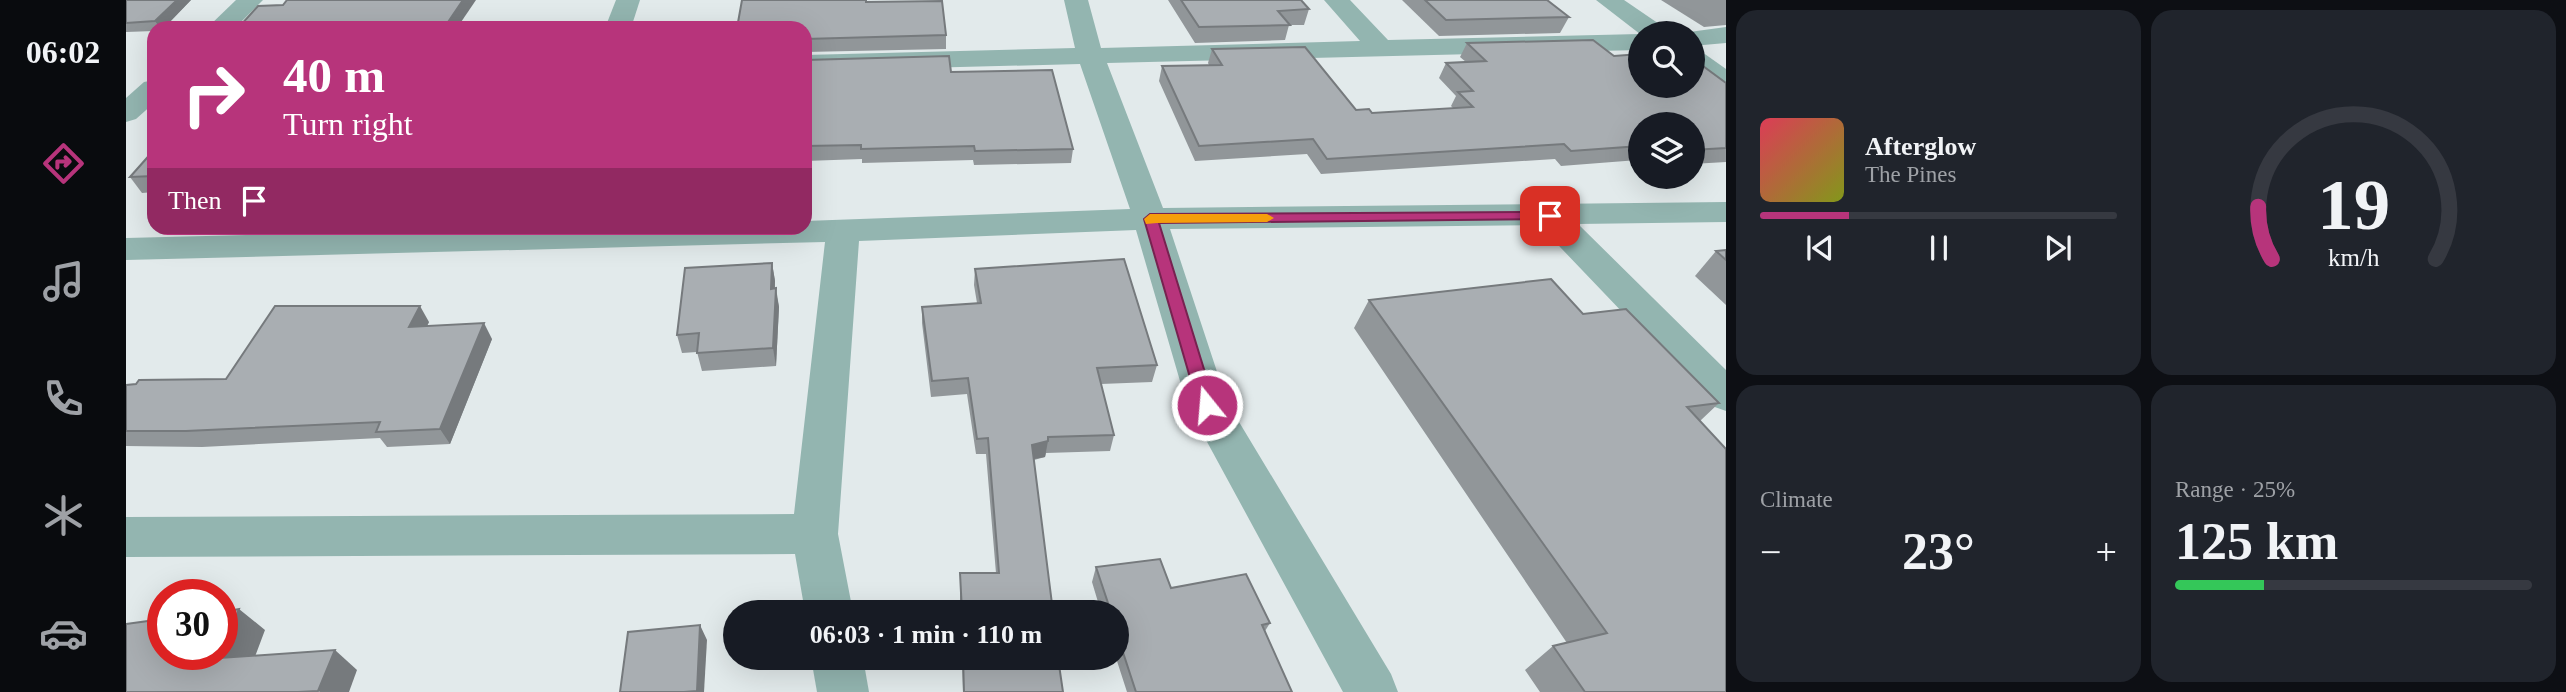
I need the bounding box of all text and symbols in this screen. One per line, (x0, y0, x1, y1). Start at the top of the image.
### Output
map controls (1628, 21, 1705, 189)
button: search (1628, 21, 1705, 98)
text: 06:02 (26, 34, 100, 70)
text: 40 m (283, 48, 385, 103)
icon: right (168, 49, 259, 140)
text: Turn right (283, 106, 413, 142)
button: layers (1628, 112, 1705, 189)
text: Afterglow (1865, 132, 1976, 161)
icon: directions (39, 139, 88, 188)
text: The Pines (1865, 162, 1956, 187)
text: 19 (2317, 164, 2390, 245)
icon: arrive (235, 182, 273, 220)
text: Then (168, 186, 221, 215)
pin (1520, 186, 1580, 246)
icon: arrive (1531, 197, 1569, 235)
icon: previous (1801, 229, 1839, 267)
icon: pause (1920, 229, 1958, 267)
icon: next (2039, 229, 2077, 267)
text: km/h (2328, 244, 2380, 271)
icon: music (39, 257, 88, 306)
position arrow (1170, 368, 1244, 442)
icon: phone (39, 374, 88, 423)
text: Range · 25% (2175, 477, 2295, 502)
text: Climate (1760, 487, 1833, 512)
icon: climate (39, 491, 88, 540)
text: 125 km (2175, 513, 2338, 570)
text: 23° (1902, 523, 1975, 580)
text: − (1760, 531, 1781, 573)
text: + (2096, 531, 2117, 573)
speed limit sign: 30 (147, 579, 238, 670)
icon: car (39, 609, 88, 658)
text: 06:03 · 1 min · 110 m (810, 620, 1042, 649)

